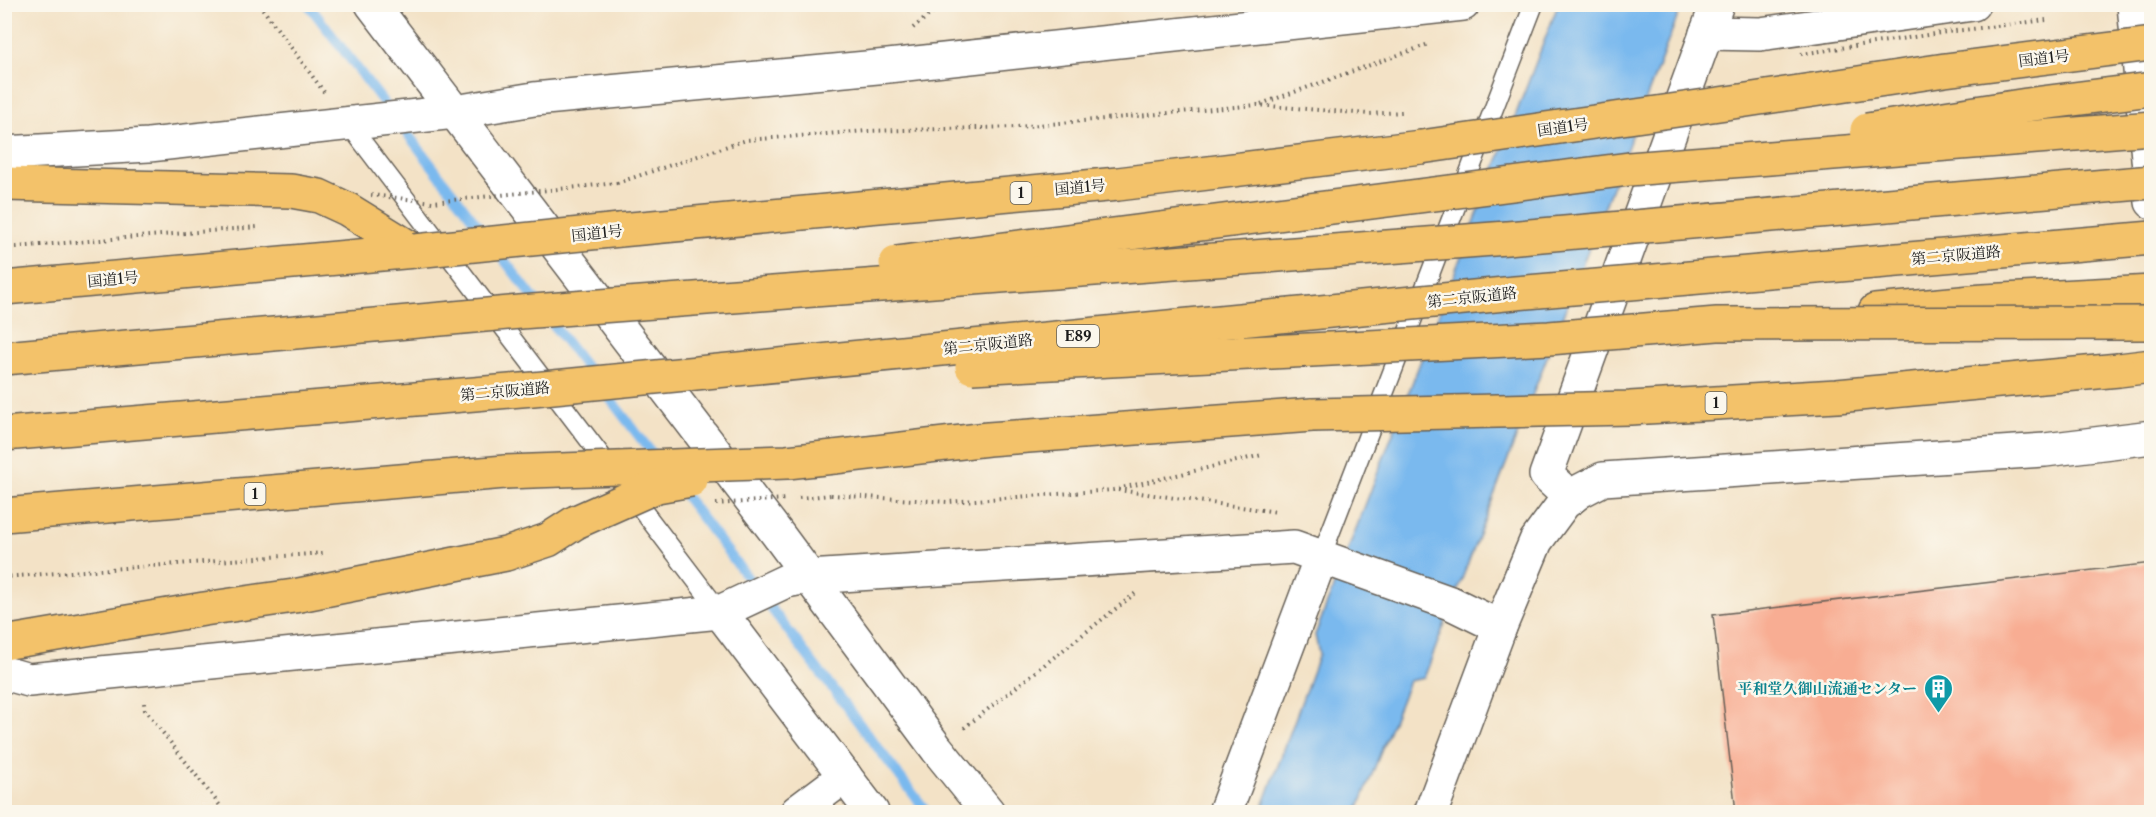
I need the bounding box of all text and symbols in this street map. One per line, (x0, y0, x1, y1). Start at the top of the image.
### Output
street label: 国道1号 (2017, 45, 2071, 71)
street label: 国道1号 (1536, 114, 1590, 140)
street label: 国道1号 (1054, 175, 1106, 199)
road number: 1 (1010, 182, 1032, 204)
street label: 国道1号 (570, 221, 624, 245)
street label: 第二京阪道路 (1910, 242, 2002, 268)
street label: 国道1号 (87, 267, 139, 291)
street label: 第二京阪道路 (1426, 283, 1518, 311)
road number: E89 (1057, 325, 1099, 347)
street label: 第二京阪道路 (942, 330, 1034, 358)
street label: 第二京阪道路 (459, 378, 551, 404)
road number: 1 (1706, 392, 1726, 414)
road number: 1 (244, 483, 266, 505)
building icon: 平和堂久御山流通センター (1922, 672, 1954, 714)
place label: 平和堂久御山流通センター (1738, 679, 1917, 698)

